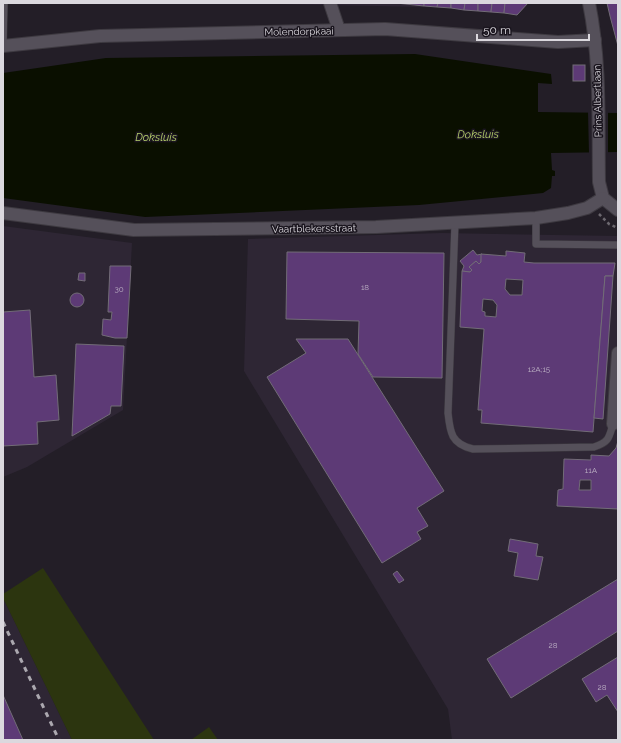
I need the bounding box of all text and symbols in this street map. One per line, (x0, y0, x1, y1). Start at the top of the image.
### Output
scale bar (477, 16, 589, 42)
text: 50 m (483, 23, 511, 37)
street label: Molendorpkaai (264, 25, 334, 38)
street label: Prins Albertlaan (591, 64, 604, 137)
water label: Doksluis (457, 128, 499, 141)
water label: Doksluis (135, 131, 177, 144)
street label: Vaartblekersstraat (272, 222, 357, 235)
house number: 18 (361, 282, 369, 292)
house number: 30 (114, 284, 124, 294)
house number: 12A;15 (528, 364, 551, 374)
house number: 11A (585, 465, 598, 475)
house number: 28 (549, 640, 558, 650)
house number: 28 (598, 682, 607, 692)

